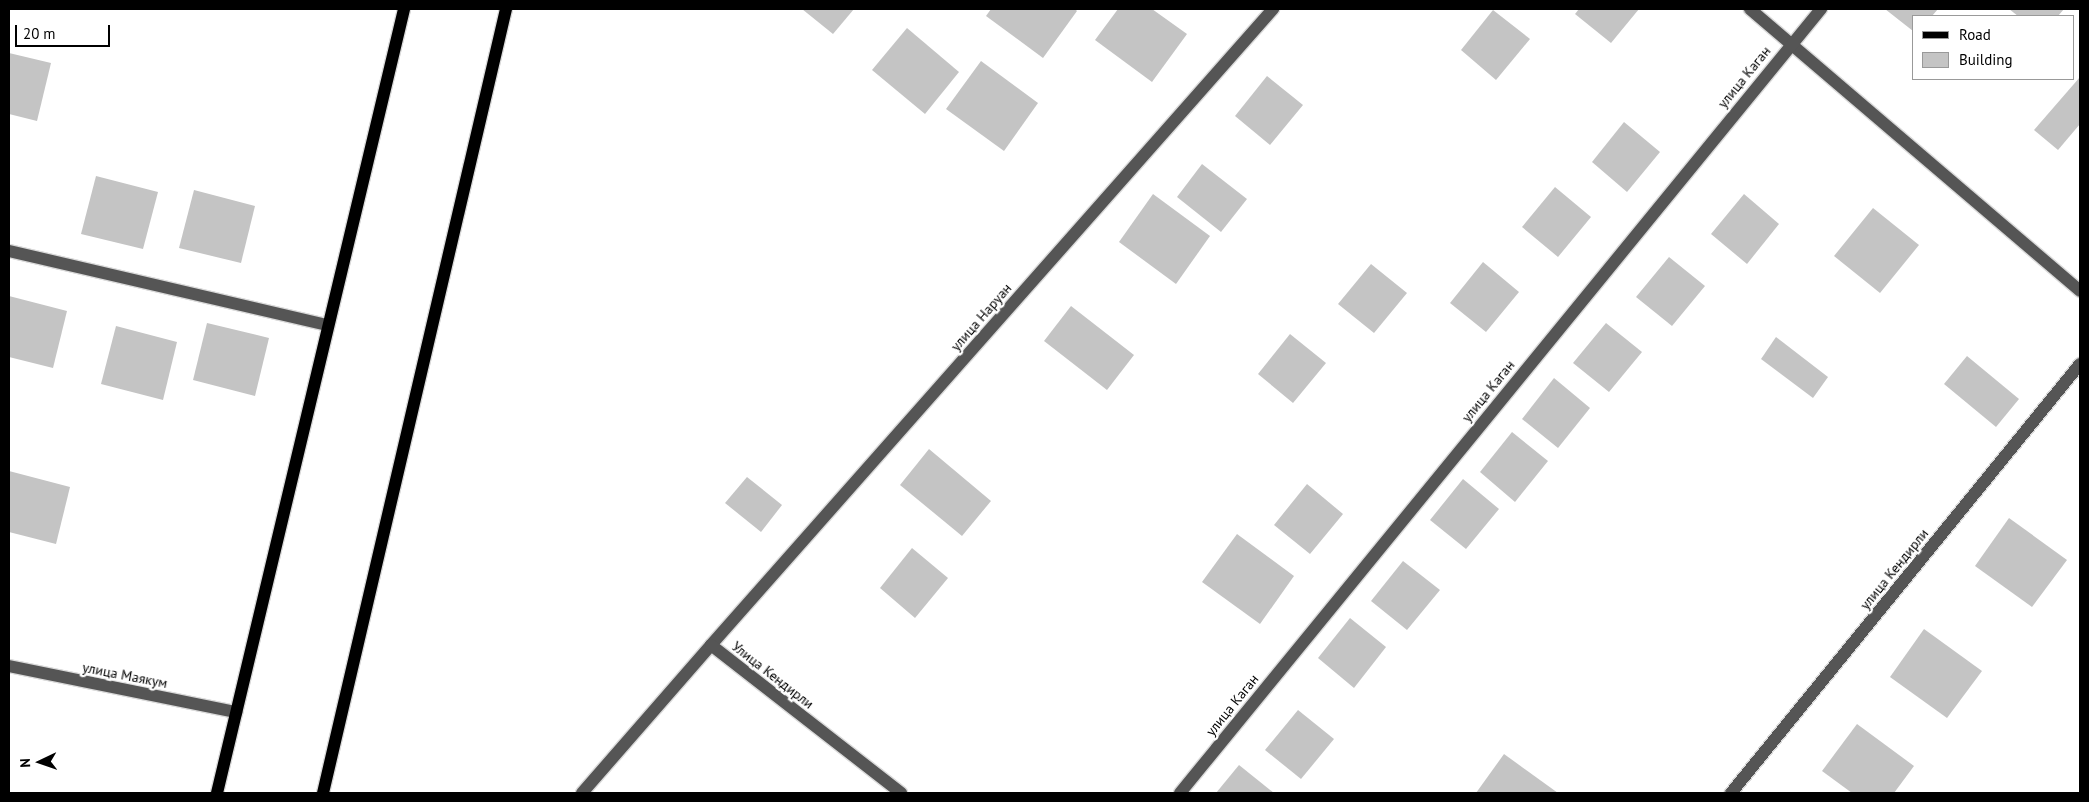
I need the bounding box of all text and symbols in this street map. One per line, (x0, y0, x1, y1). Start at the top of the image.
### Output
scale bar (18, 15, 112, 47)
legend (1912, 15, 2074, 80)
text: 20 m (23, 24, 56, 43)
text: Road (1959, 25, 1991, 44)
street label: улица Каган (1714, 43, 1774, 111)
text: Building (1959, 50, 2013, 69)
street label: улица Наруан (947, 280, 1015, 354)
street label: улица Каган (1458, 357, 1518, 425)
street label: улица Кендирли (1856, 525, 1932, 613)
street label: Улица Кендирли (729, 638, 817, 712)
street label: улица Маякум (81, 659, 169, 691)
street label: улица Каган (1202, 671, 1262, 739)
north arrow (15, 737, 65, 787)
text: N (16, 758, 34, 768)

